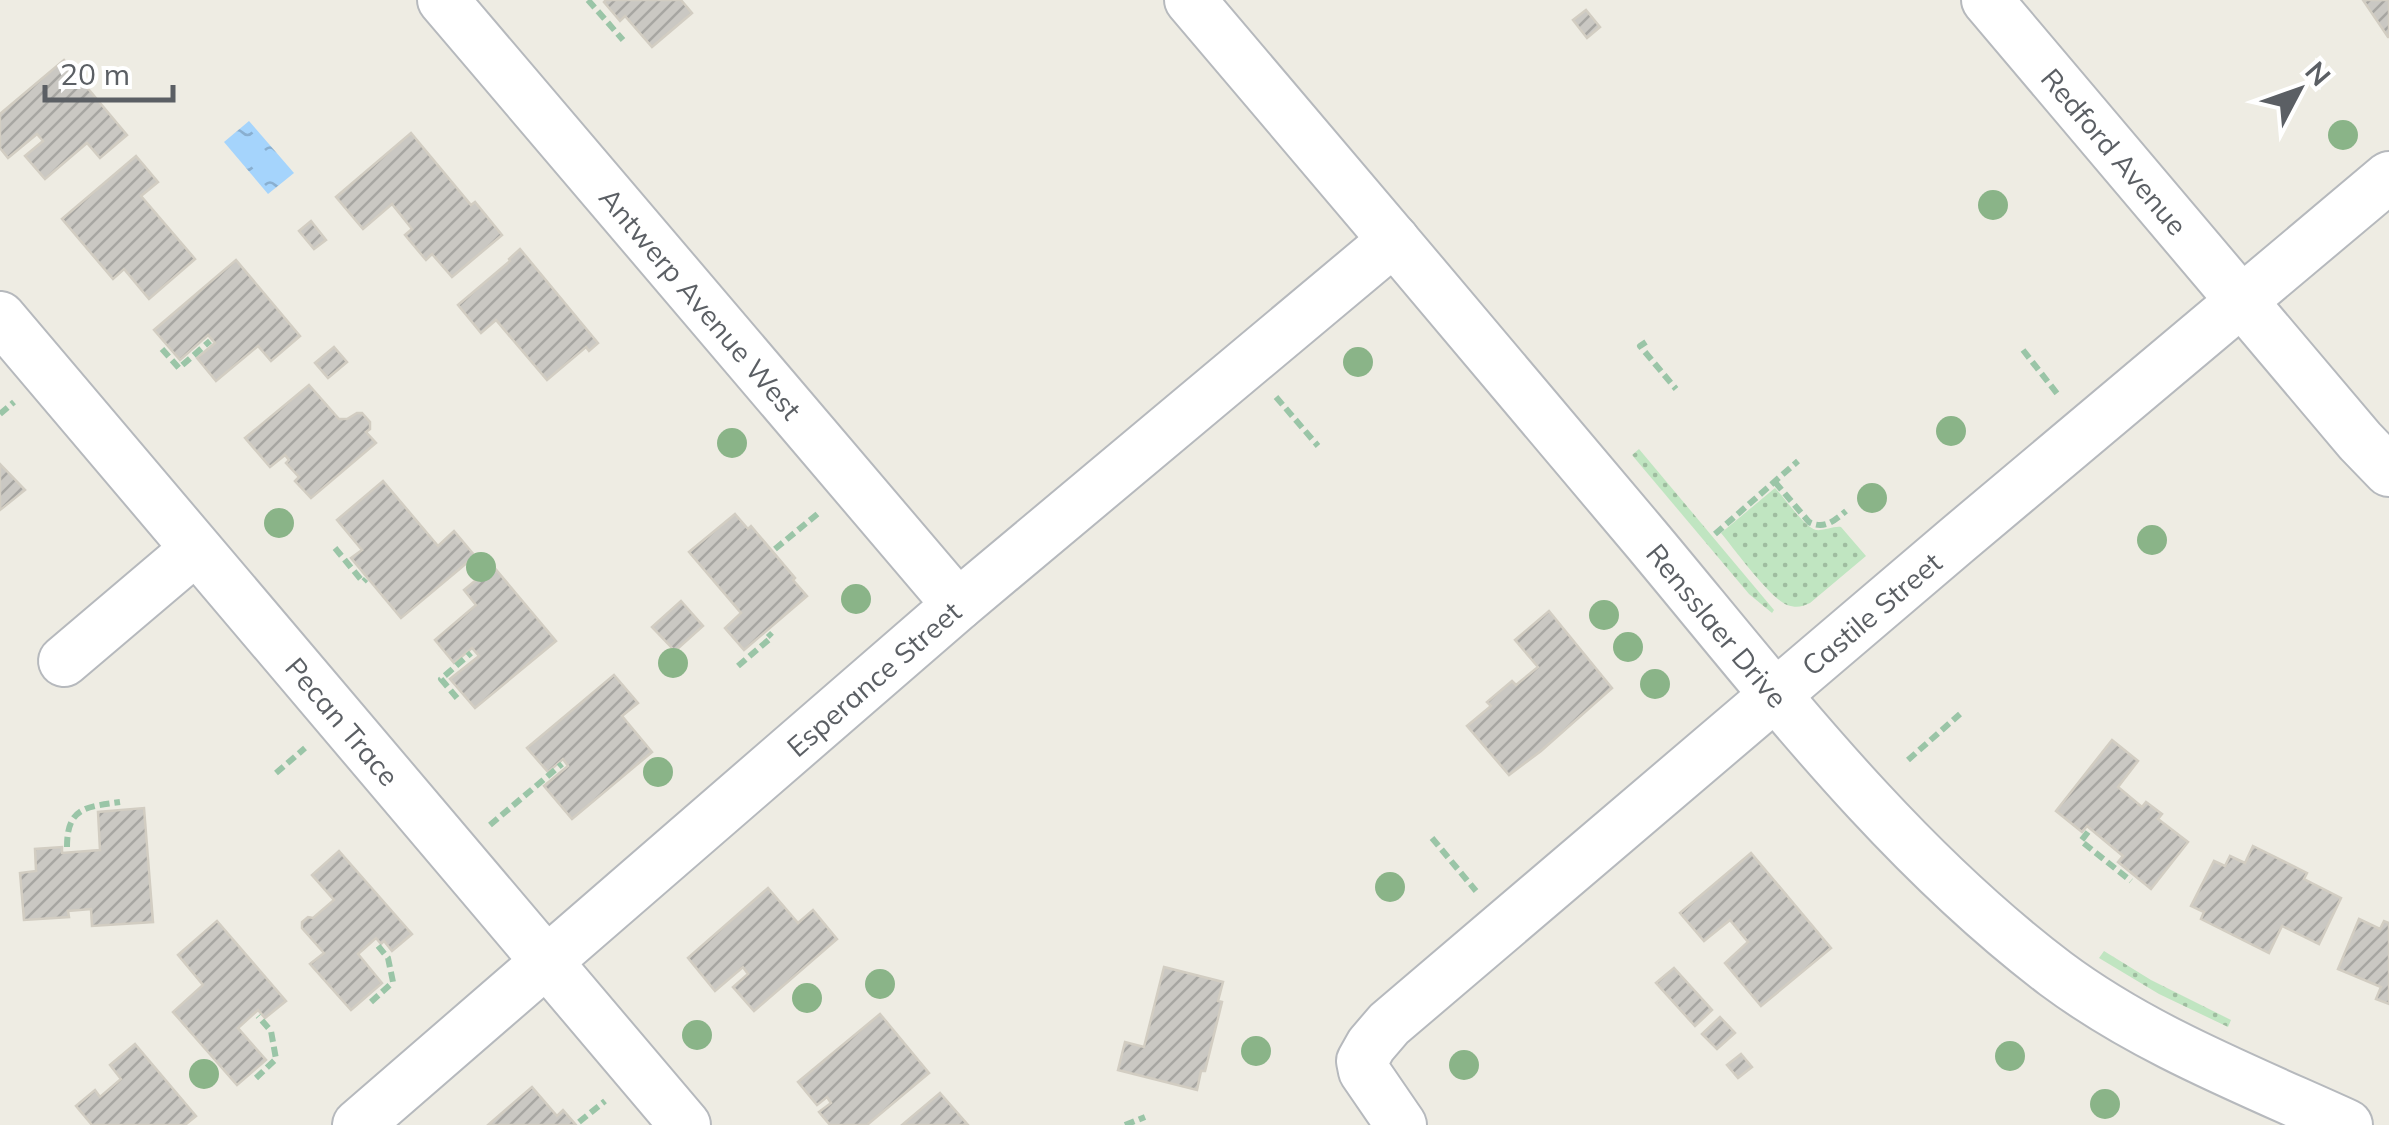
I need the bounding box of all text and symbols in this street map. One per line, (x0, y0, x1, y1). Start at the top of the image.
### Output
scale bar (45, 40, 172, 102)
north arrow (2249, 40, 2349, 140)
text: N (2298, 54, 2338, 93)
text: 20 m (60, 55, 130, 93)
street label: Redford Avenue (2034, 61, 2195, 242)
street label: Antwerp Avenue West (592, 180, 810, 426)
street label: Rensslaer Drive (1639, 536, 1795, 714)
street label: Castile Street (1794, 544, 1948, 683)
street label: Esperance Street (779, 593, 968, 763)
street label: Pecan Trace (278, 650, 407, 793)

